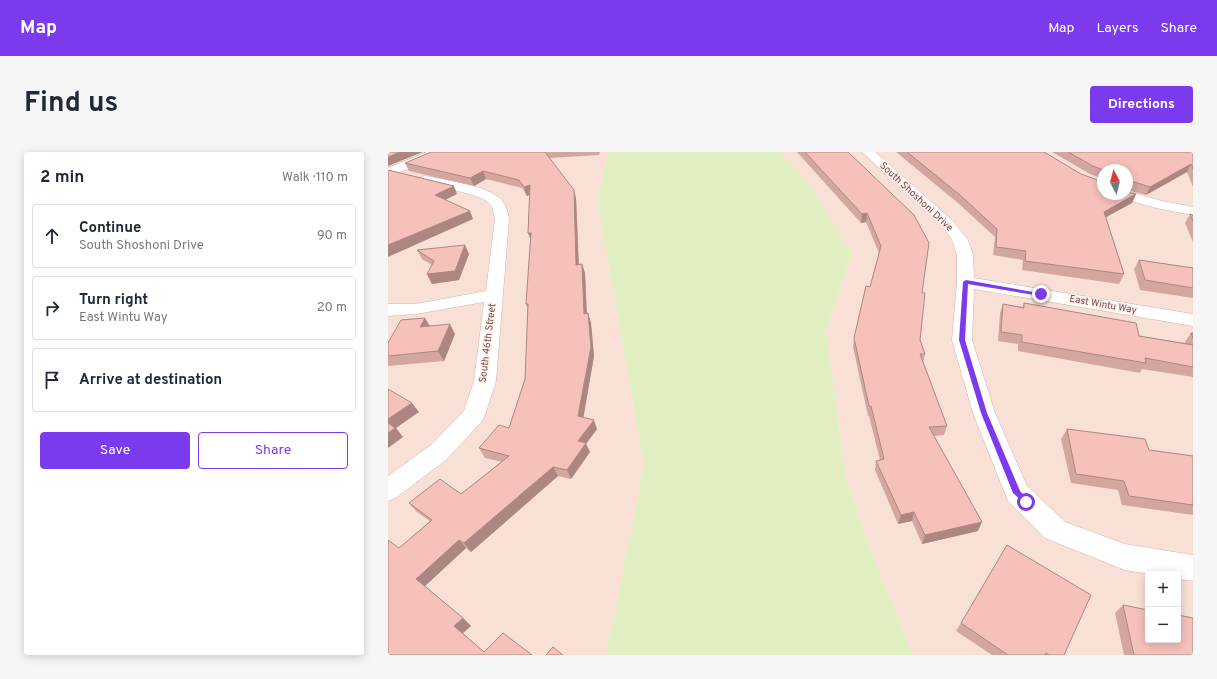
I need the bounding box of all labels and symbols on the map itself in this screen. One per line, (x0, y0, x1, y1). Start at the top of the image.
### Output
street label: South Shoshoni Drive (876, 159, 956, 235)
north arrow (1097, 164, 1133, 200)
route end (1032, 285, 1050, 303)
street label: East Wintu Way (1068, 293, 1138, 317)
street label: South 46th Street (477, 302, 499, 383)
route start (1017, 493, 1035, 511)

